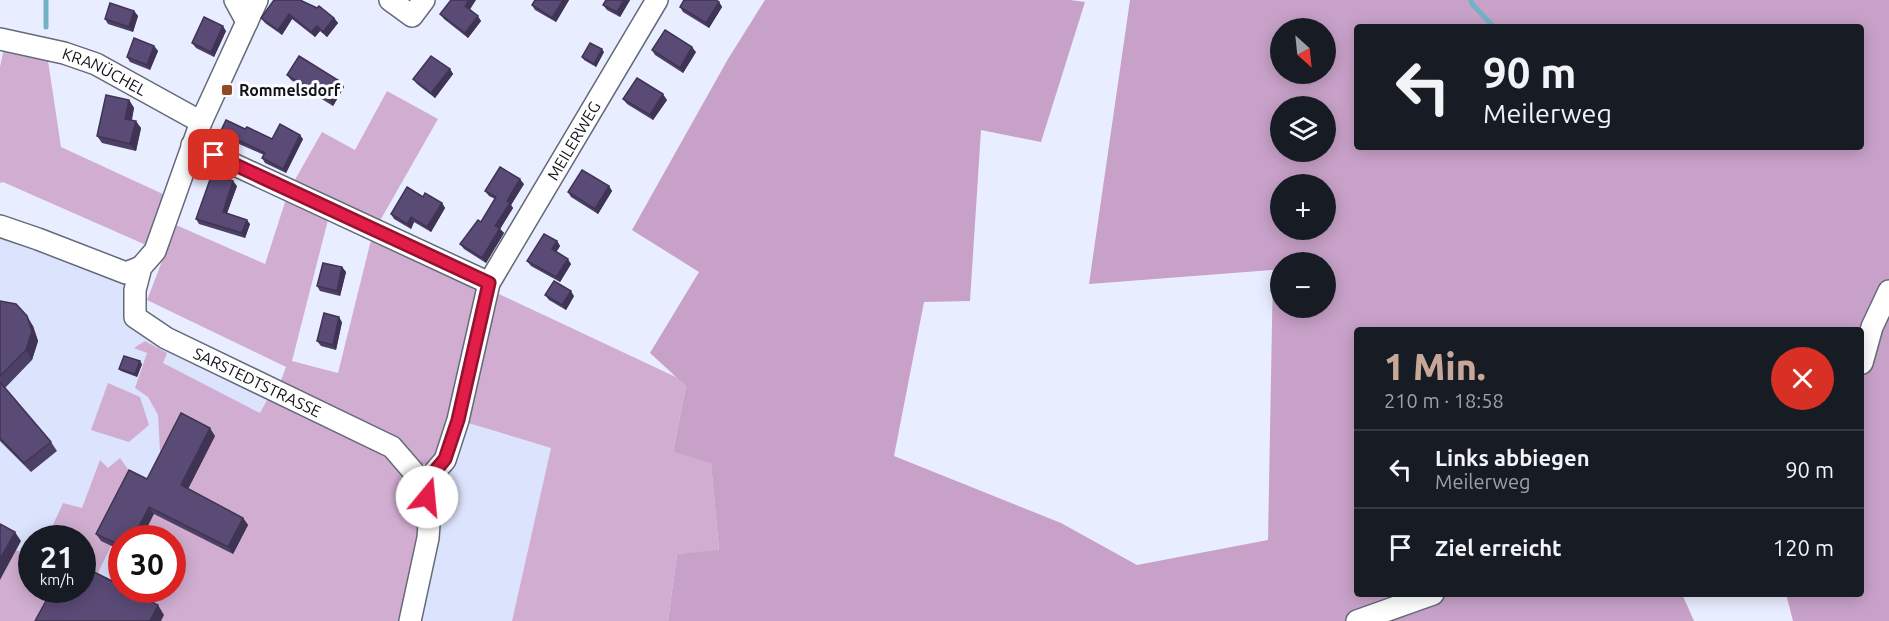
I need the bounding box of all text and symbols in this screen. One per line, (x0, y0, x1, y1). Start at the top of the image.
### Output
north arrow (1270, 18, 1336, 84)
map controls (1270, 18, 1336, 318)
street label: KRANÜCHEL (60, 44, 150, 99)
icon: left (1384, 48, 1462, 126)
text: 90 m (1483, 49, 1577, 96)
place label: Rommelsdorf (239, 81, 341, 99)
marker: Rommelsdorf (220, 83, 234, 97)
button: layers (1270, 96, 1336, 162)
street label: MEILERWEG (543, 98, 604, 183)
text: Meilerweg (1483, 98, 1612, 128)
pin (188, 129, 239, 180)
icon: arrive (197, 138, 230, 171)
button: + (1270, 174, 1336, 240)
button: − (1270, 252, 1336, 318)
street label: SARSTEDTSTRASSE (191, 344, 324, 420)
text: 1 Min. (1384, 346, 1486, 387)
button: close (1771, 347, 1834, 410)
text: 210 m · 18:58 (1384, 389, 1504, 412)
text: Links abbiegen (1435, 445, 1590, 470)
icon: left (1384, 453, 1417, 486)
text: 90 m (1785, 457, 1834, 482)
position arrow (395, 465, 459, 529)
text: Meilerweg (1435, 470, 1531, 493)
speed limit sign: 30 (108, 525, 186, 603)
icon: arrive (1384, 531, 1417, 564)
text: Ziel erreicht (1435, 535, 1562, 560)
text: 120 m (1773, 535, 1834, 560)
text: 21 (40, 540, 74, 574)
text: km/h (40, 571, 74, 588)

